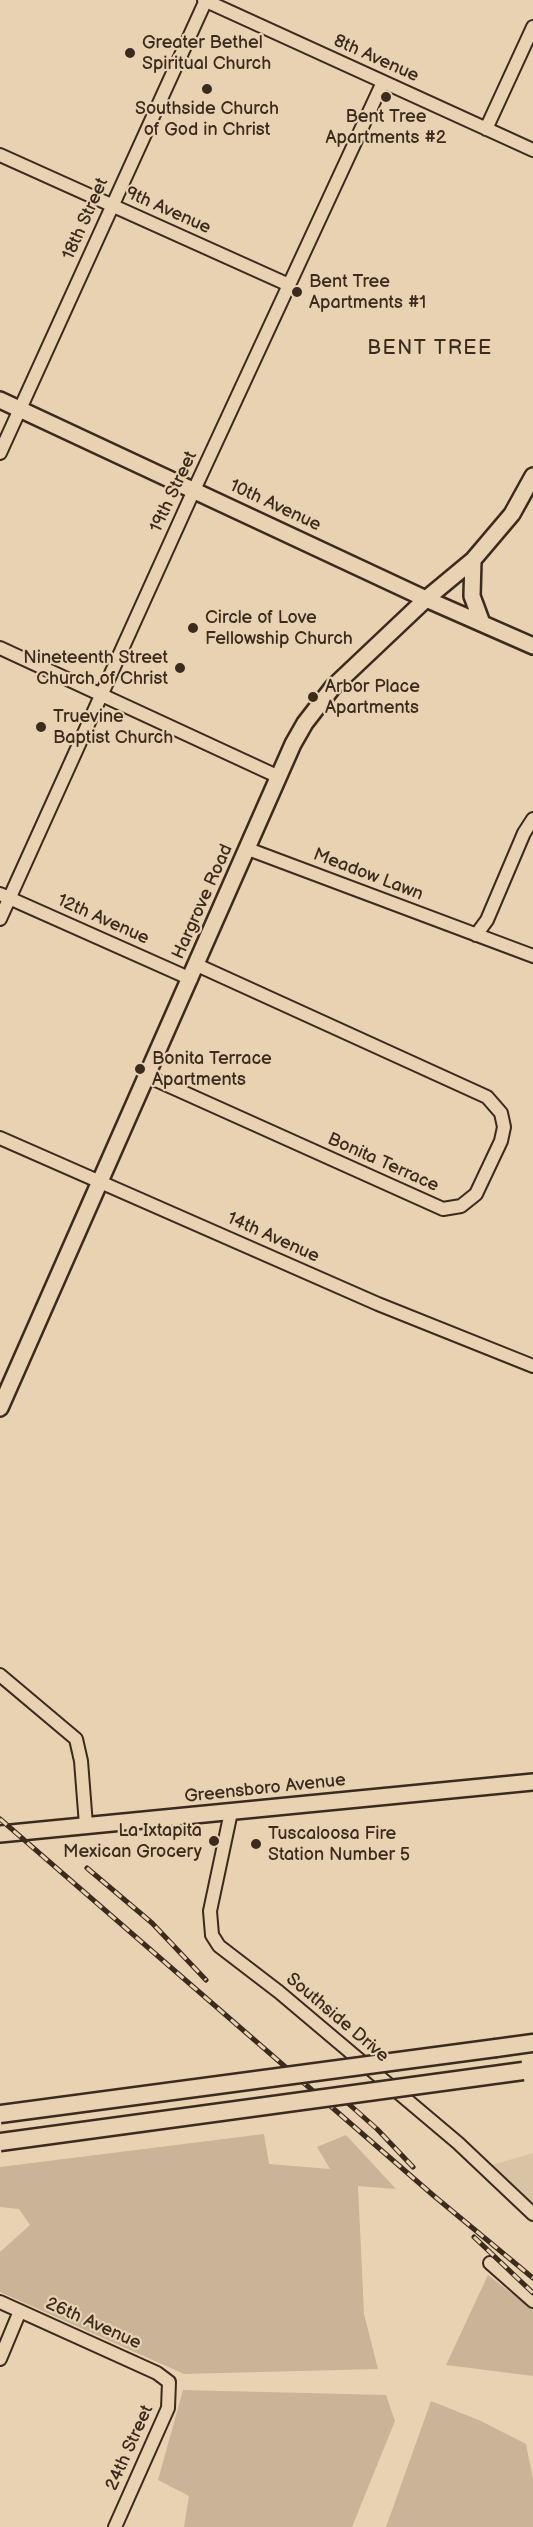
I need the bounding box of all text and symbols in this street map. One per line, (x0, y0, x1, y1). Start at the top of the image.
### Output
street label: 8th Avenue (330, 31, 422, 87)
place label: Greater Bethel Spiritual Church (142, 32, 271, 74)
marker: Greater Bethel Spiritual Church (123, 46, 137, 60)
marker: Southside Church of God in Christ (200, 82, 214, 96)
marker: Bent Tree Apartments #2 (379, 90, 393, 104)
place label: Southside Church of God in Christ (135, 98, 279, 140)
place label: Bent Tree Apartments #2 (326, 106, 446, 148)
street label: 18th Street (58, 175, 114, 263)
street label: 9th Avenue (122, 183, 214, 239)
place label: Bent Tree Apartments #1 (309, 271, 426, 314)
marker: Bent Tree Apartments #1 (290, 285, 304, 299)
district label: BENT TREE (367, 337, 493, 361)
street label: 19th Street (146, 448, 202, 536)
street label: 10th Avenue (226, 475, 324, 537)
place label: Circle of Love Fellowship Church (205, 607, 353, 650)
marker: Circle of Love Fellowship Church (186, 621, 200, 635)
place label: Nineteenth Street Church of Christ (23, 647, 168, 690)
marker: Nineteenth Street Church of Christ (173, 661, 187, 675)
place label: Arbor Place Apartments (325, 676, 420, 718)
marker: Arbor Place Apartments (306, 690, 320, 704)
place label: Truevine Baptist Church (53, 706, 173, 748)
marker: Truevine Baptist Church (34, 720, 48, 734)
street label: Hargrove Road (168, 841, 238, 963)
street label: Meadow Lawn (310, 844, 426, 906)
street label: 12th Avenue (54, 890, 152, 950)
place label: Bonita Terrace Apartments (152, 1048, 272, 1090)
marker: Bonita Terrace Apartments (133, 1062, 147, 1076)
street label: Bonita Terrace (324, 1129, 442, 1197)
street label: 14th Avenue (224, 1208, 322, 1268)
street label: Greensboro Avenue (183, 1770, 347, 1808)
place label: La Ixtapita Mexican Grocery (63, 1820, 202, 1862)
place label: Tuscaloosa Fire Station Number 5 (268, 1823, 410, 1866)
marker: La Ixtapita Mexican Grocery (207, 1834, 221, 1848)
marker: Tuscaloosa Fire Station Number 5 (249, 1837, 263, 1851)
street label: Southside Drive (281, 1969, 393, 2067)
street label: 26th Avenue (42, 2293, 144, 2355)
street label: 24th Street (102, 2402, 158, 2494)

